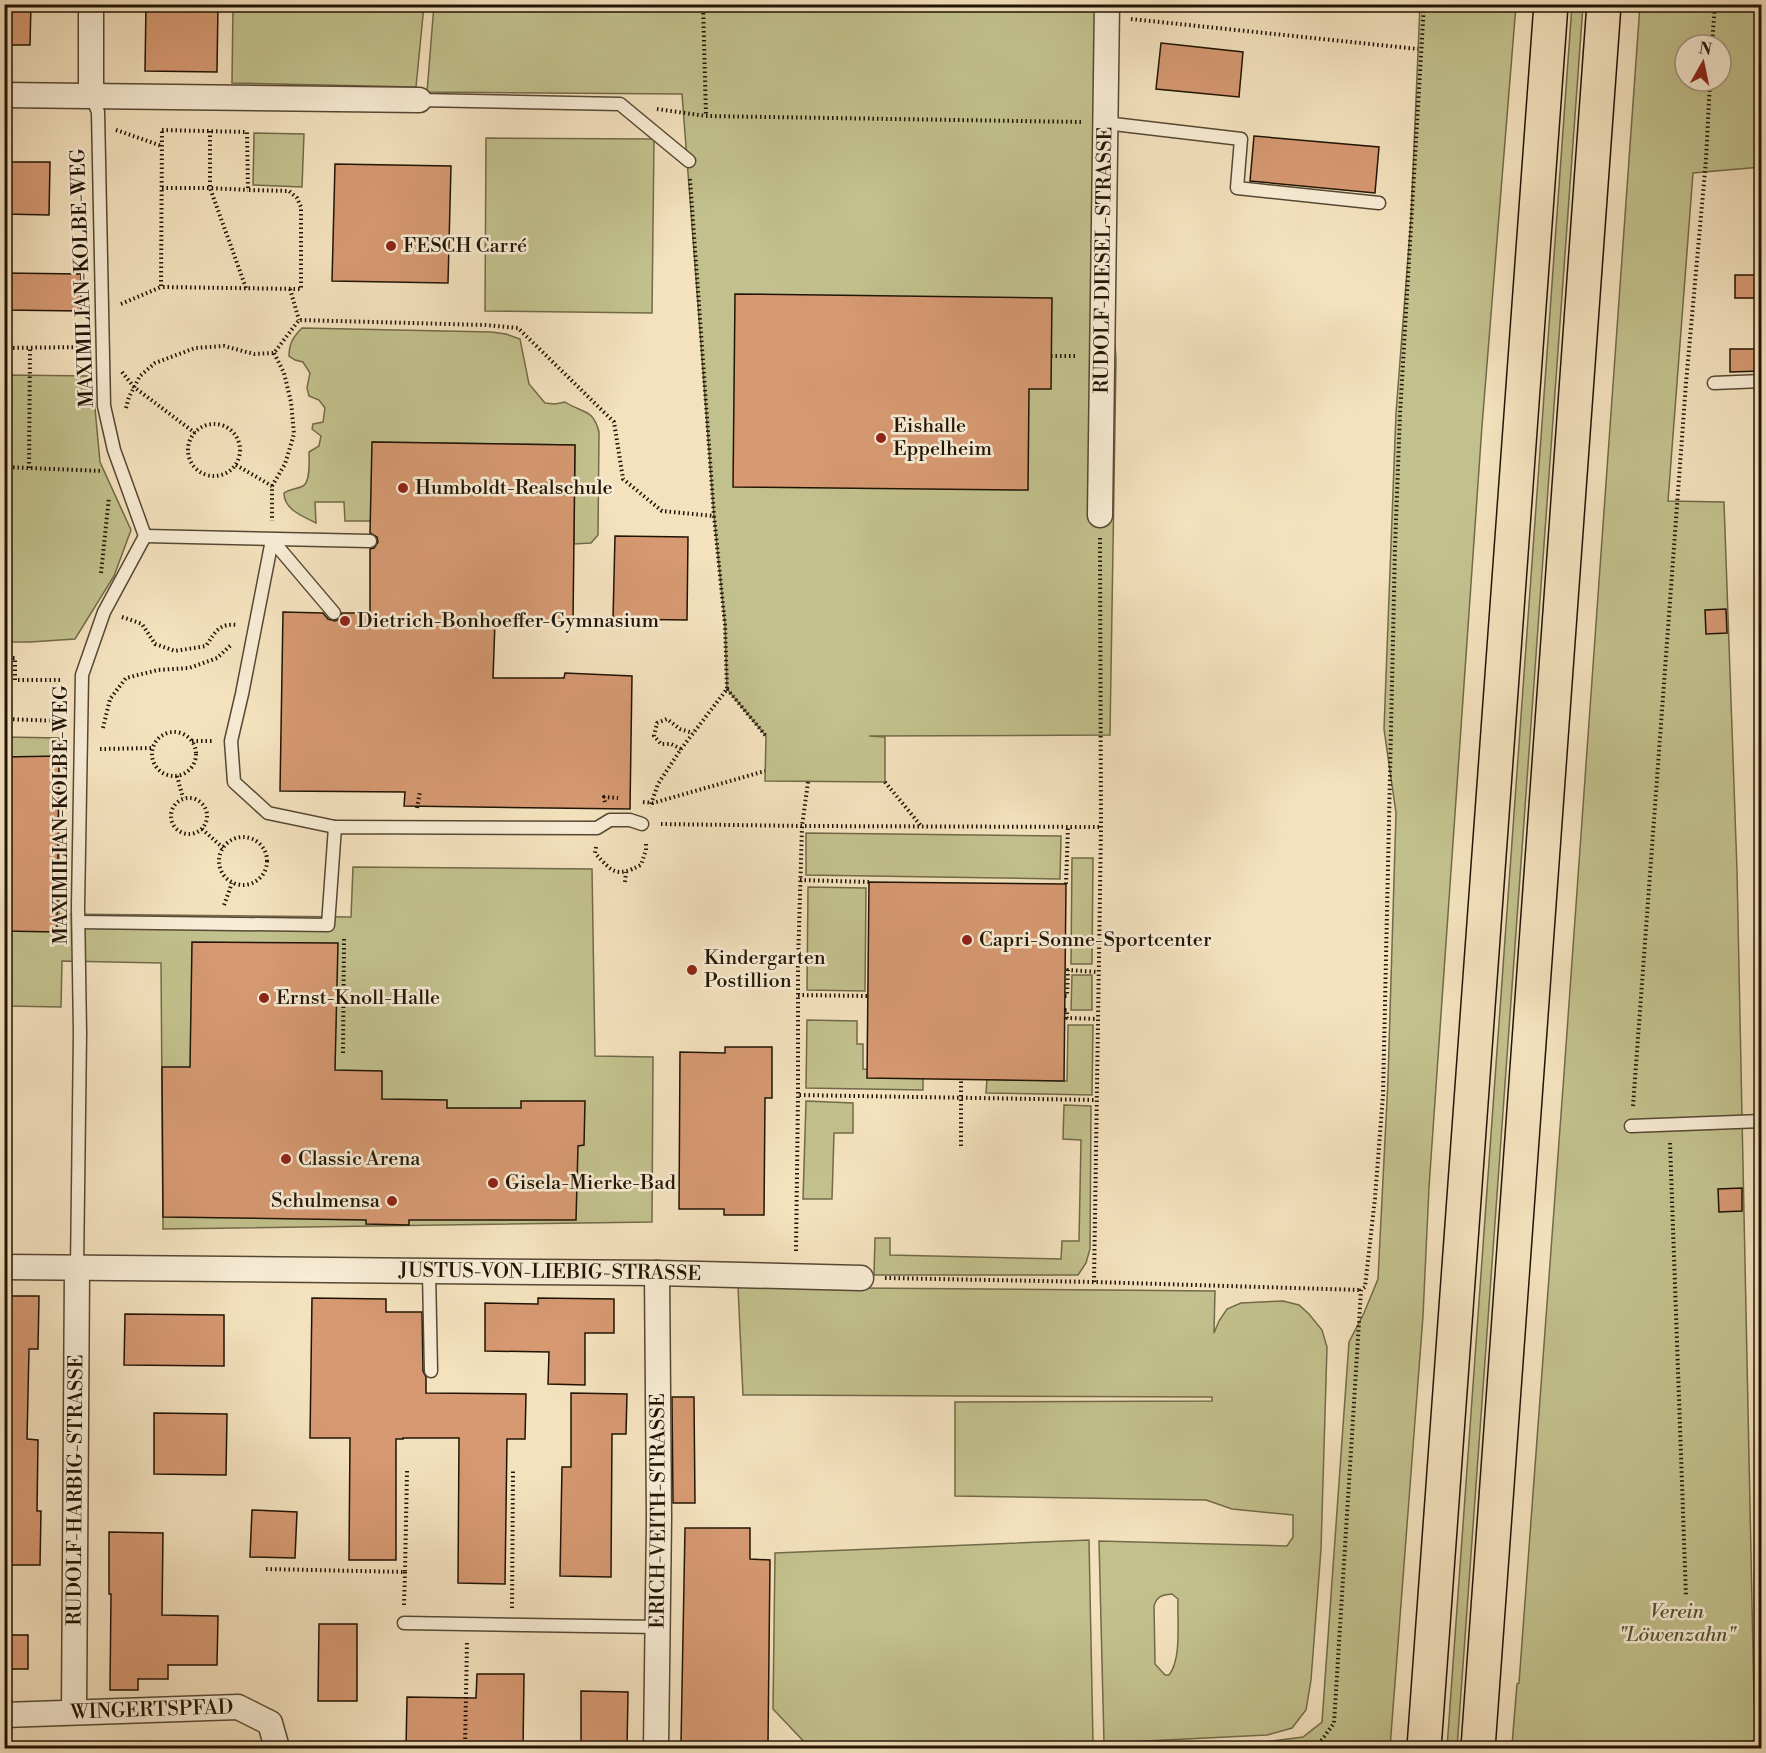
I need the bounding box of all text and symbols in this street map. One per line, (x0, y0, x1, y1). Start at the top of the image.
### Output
north arrow (1673, 33, 1733, 93)
text: N (1697, 38, 1713, 60)
street label: RUDOLF-DIESEL-STRASSE (1089, 126, 1118, 394)
street label: MAXIMILIAN-KOLBE-WEG (66, 148, 100, 408)
place label: FESCH Carré (403, 234, 527, 259)
marker: FESCH Carré (384, 239, 398, 253)
place label: Eishalle Eppelheim (893, 414, 993, 462)
marker: Eishalle Eppelheim (874, 431, 888, 445)
place label: Humboldt-Realschule (415, 476, 613, 501)
marker: Humboldt-Realschule (396, 481, 410, 495)
place label: Dietrich-Bonhoeffer-Gymnasium (357, 609, 659, 634)
marker: Dietrich-Bonhoeffer-Gymnasium (338, 614, 352, 628)
street label: MAXIMILIAN-KOLBE-WEG (49, 685, 74, 945)
place label: Capri-Sonne-Sportcenter (979, 928, 1212, 953)
marker: Capri-Sonne-Sportcenter (960, 933, 974, 947)
place label: Kindergarten Postillion (704, 946, 826, 994)
marker: Kindergarten Postillion (685, 963, 699, 977)
place label: Ernst-Knoll-Halle (276, 986, 440, 1011)
marker: Ernst-Knoll-Halle (257, 991, 271, 1005)
place label: Classic Arena (298, 1147, 421, 1172)
marker: Classic Arena (279, 1152, 293, 1166)
place label: Gisela-Mierke-Bad (505, 1171, 676, 1196)
marker: Gisela-Mierke-Bad (486, 1176, 500, 1190)
place label: Schulmensa (271, 1189, 381, 1214)
marker: Schulmensa (385, 1194, 399, 1208)
street label: JUSTUS-VON-LIEBIG-STRASSE (398, 1258, 701, 1287)
street label: RUDOLF-HARBIG-STRASSE (62, 1354, 89, 1626)
street label: ERICH-VEITH-STRASSE (645, 1393, 672, 1629)
park label: Verein "Löwenzahn" (1619, 1600, 1738, 1648)
street label: WINGERTSPFAD (69, 1695, 234, 1725)

